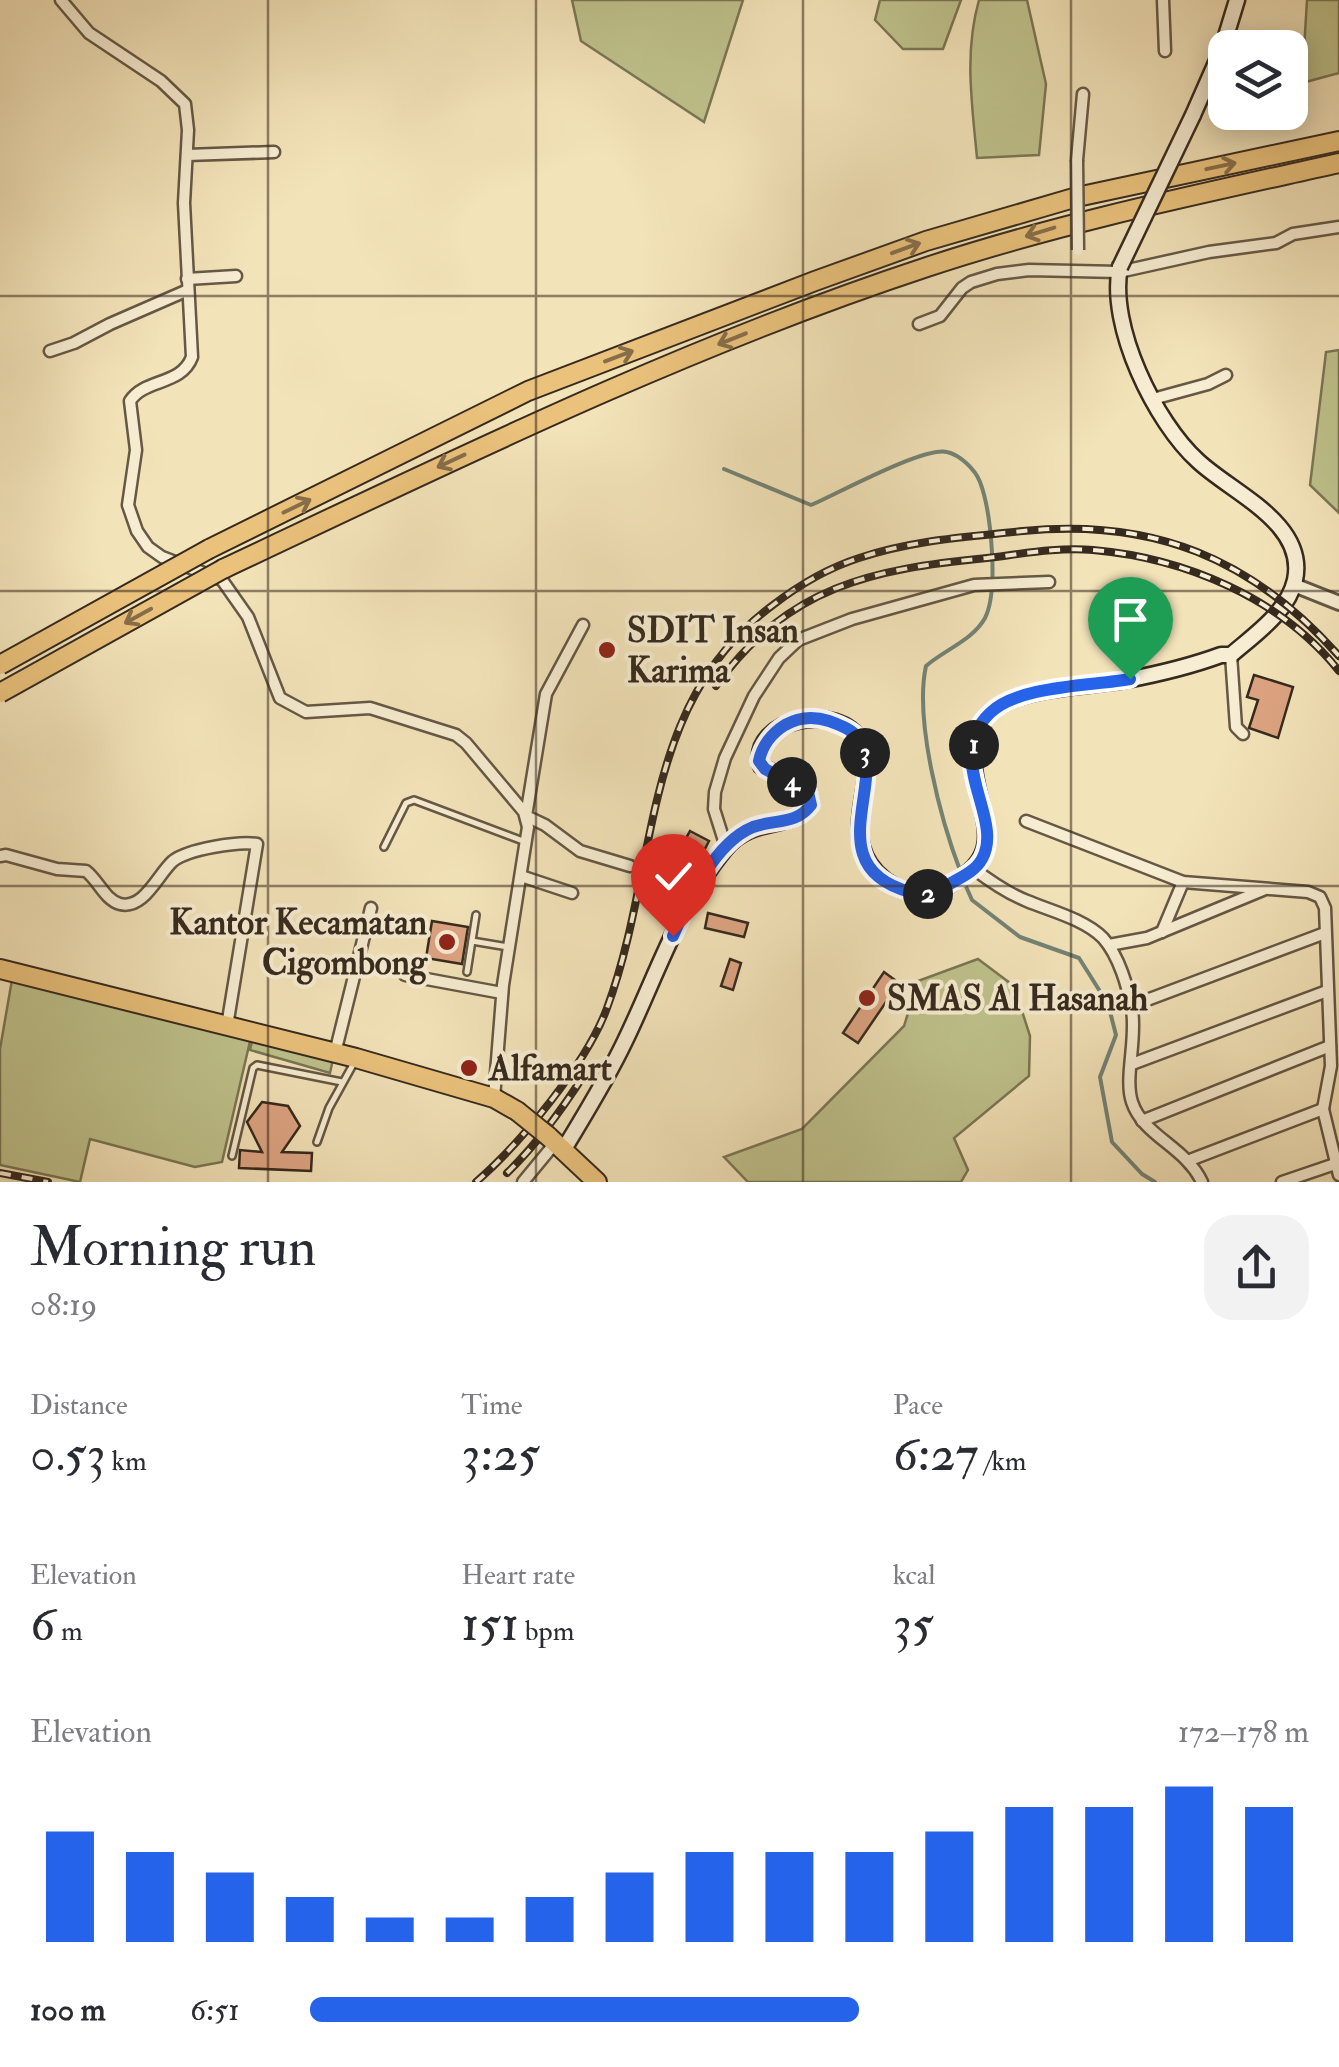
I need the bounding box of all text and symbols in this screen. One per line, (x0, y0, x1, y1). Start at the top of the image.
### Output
map controls (1208, 30, 1308, 130)
button: layers (1208, 30, 1308, 130)
one-way arrow (1204, 156, 1236, 175)
one-way arrow (1024, 225, 1056, 243)
one-way arrow (890, 238, 921, 256)
one-way arrow (717, 332, 748, 350)
one-way arrow (603, 346, 634, 364)
one-way arrow (437, 453, 467, 472)
one-way arrow (281, 495, 311, 514)
pin (1088, 577, 1173, 680)
icon: arrive (1103, 592, 1158, 647)
one-way arrow (124, 607, 153, 627)
place label: SDIT Insan Karima (627, 609, 799, 693)
marker: SDIT Insan Karima (596, 639, 618, 661)
pin: 1 (949, 720, 999, 770)
text: 1 (969, 727, 979, 762)
pin: 3 (840, 728, 890, 778)
text: 3 (860, 735, 870, 770)
pin: 4 (767, 757, 817, 807)
text: 4 (784, 764, 800, 799)
pin (631, 834, 716, 937)
icon: check (646, 849, 701, 904)
pin: 2 (903, 869, 953, 919)
text: 2 (921, 876, 935, 911)
place label: Kantor Kecamatan Cigombong (169, 901, 429, 985)
marker: Kantor Kecamatan Cigombong (436, 931, 458, 953)
place label: SMAS Al Hasanah (887, 977, 1149, 1021)
marker: SMAS Al Hasanah (856, 987, 878, 1009)
place label: Alfamart (487, 1047, 613, 1091)
marker: Alfamart (458, 1057, 480, 1079)
text: Morning run (30, 1213, 316, 1282)
button: share (1204, 1215, 1309, 1320)
text: 08:19 (30, 1285, 97, 1325)
text: Distance (30, 1388, 128, 1423)
text: Time (461, 1388, 523, 1423)
text: Pace (893, 1388, 943, 1423)
text: 0.53 (30, 1423, 106, 1486)
text: 3:25 (461, 1423, 540, 1486)
text: 6:27 (893, 1423, 978, 1486)
text: km (106, 1444, 147, 1479)
text: /km (978, 1444, 1027, 1479)
text: Elevation (30, 1558, 137, 1593)
text: Heart rate (461, 1558, 575, 1593)
text: kcal (893, 1558, 936, 1593)
text: 6 (30, 1593, 55, 1656)
text: 151 (461, 1593, 519, 1656)
text: 35 (893, 1593, 934, 1656)
text: m (55, 1614, 83, 1649)
text: bpm (519, 1614, 574, 1649)
text: Elevation (30, 1712, 152, 1752)
text: 172–178 m (1178, 1712, 1309, 1752)
text: 100 m (30, 1990, 106, 2030)
text: 6:51 (190, 1990, 240, 2030)

